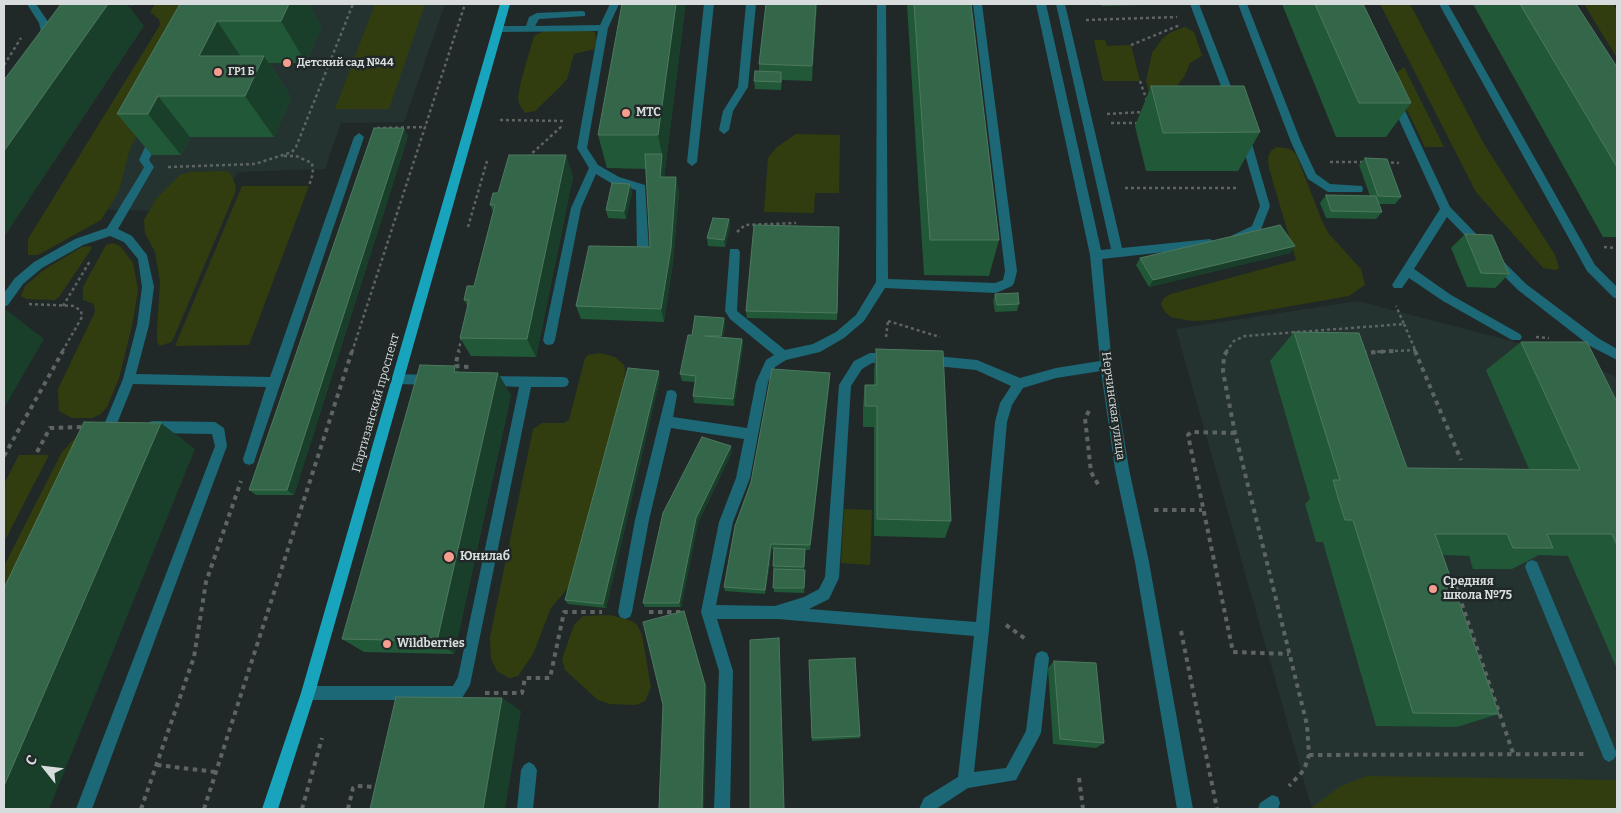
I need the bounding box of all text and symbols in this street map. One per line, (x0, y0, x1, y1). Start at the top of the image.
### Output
place label: Детский сад №44 (297, 56, 394, 70)
marker: Детский сад №44 (281, 57, 293, 69)
place label: ГР1 Б (228, 65, 254, 79)
marker: ГР1 Б (212, 66, 224, 78)
place label: МТС (636, 106, 661, 120)
marker: МТС (620, 107, 632, 119)
street label: Партизанский проспект (349, 332, 403, 474)
street label: Нерчинская улица (1098, 351, 1128, 461)
marker: Юнилаб (442, 550, 456, 564)
place label: Юнилаб (460, 550, 510, 564)
place label: Средняя школа №75 (1443, 575, 1512, 603)
marker: Средняя школа №75 (1427, 583, 1439, 595)
place label: Wildberries (397, 637, 465, 651)
marker: Wildberries (381, 638, 393, 650)
north arrow (20, 743, 70, 793)
text: С (22, 752, 41, 768)

